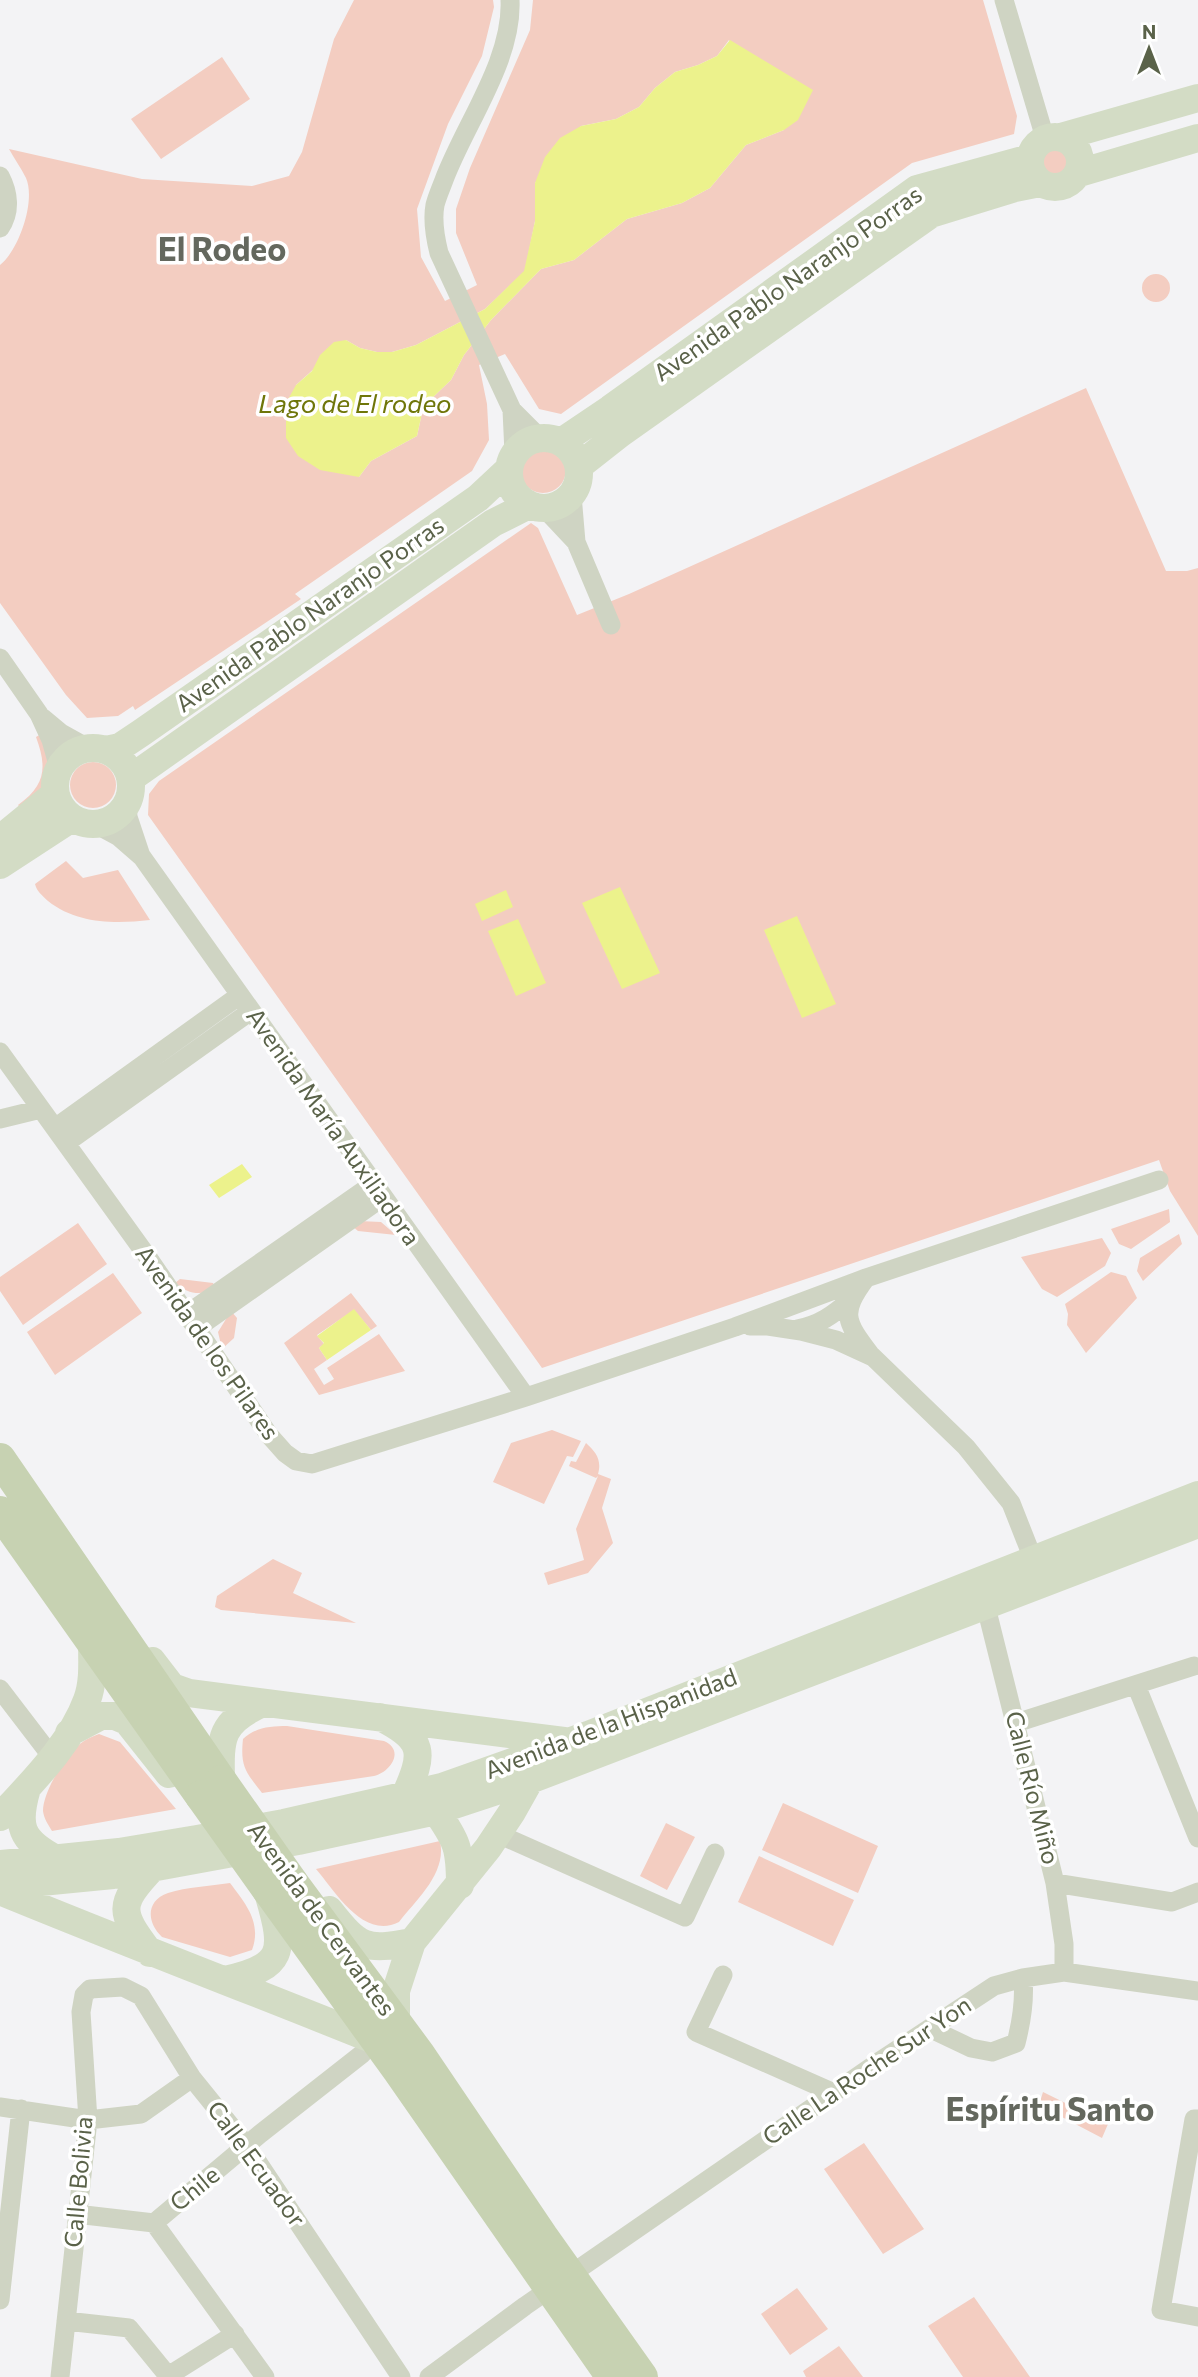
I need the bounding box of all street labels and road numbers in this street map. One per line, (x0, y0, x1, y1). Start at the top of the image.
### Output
street label: Avenida Pablo Naranjo Porras (647, 179, 927, 387)
street label: Avenida Pablo Naranjo Porras (169, 510, 449, 718)
street label: Avenida María Auxiliadora (241, 1002, 427, 1250)
street label: Avenida de los Pilares (130, 1239, 286, 1445)
street label: Avenida de la Hispanidad (480, 1661, 741, 1784)
street label: Calle Río Miño (1000, 1708, 1067, 1867)
street label: Avenida de Cervantes (242, 1816, 402, 2021)
street label: Calle La Roche Sur Yon (756, 1989, 976, 2150)
street label: Calle Ecuador (202, 2095, 313, 2232)
street label: Calle Bolivia (57, 2115, 98, 2249)
street label: Chile (164, 2159, 225, 2216)

